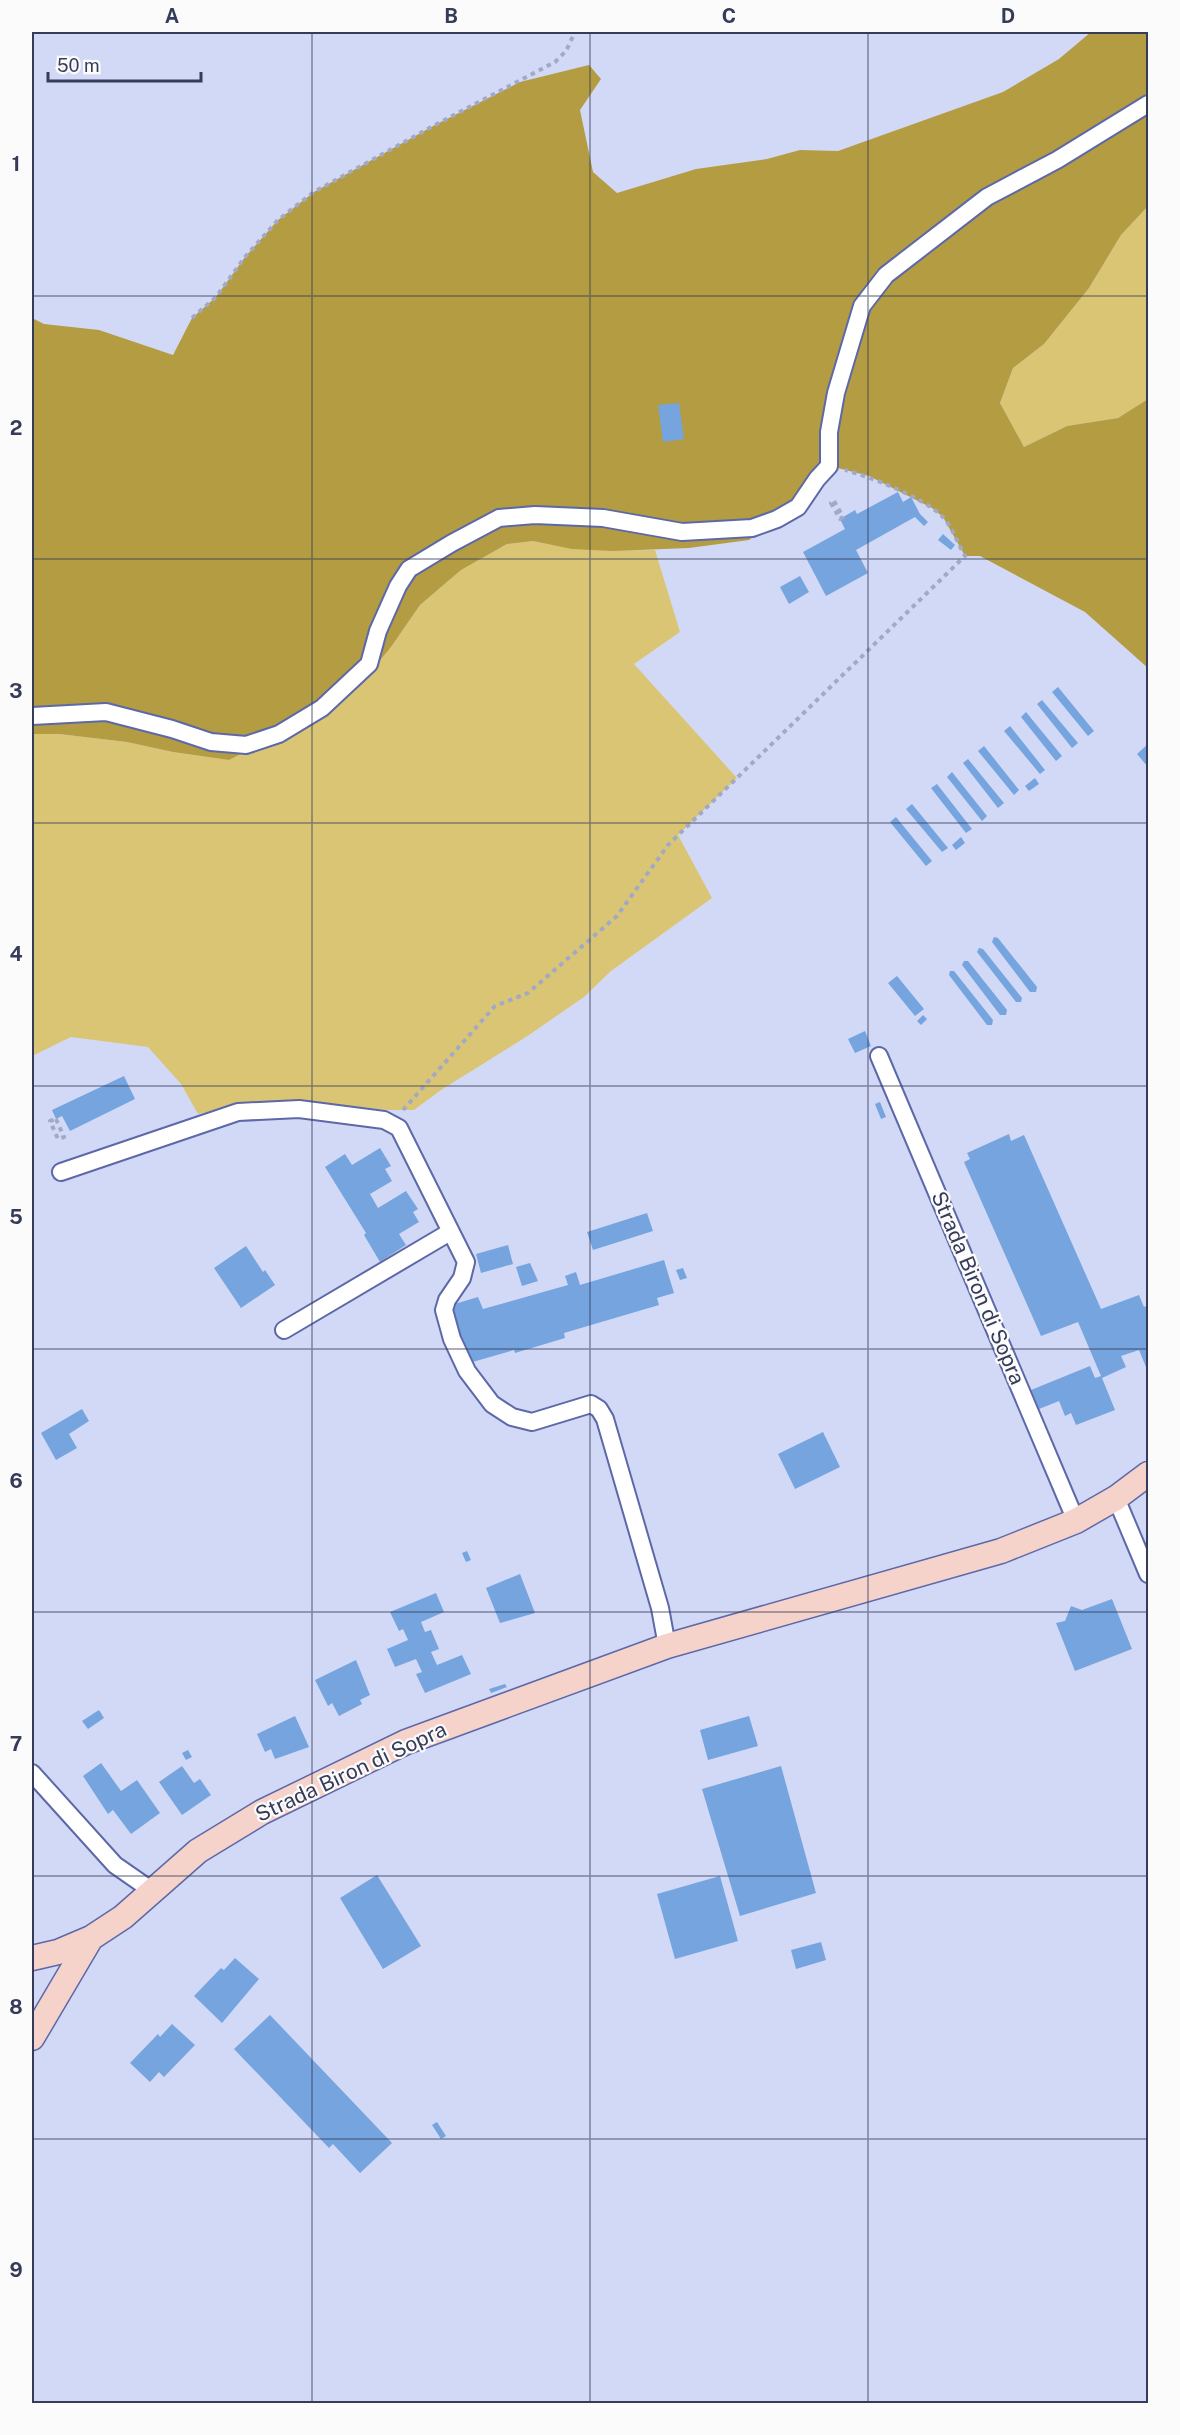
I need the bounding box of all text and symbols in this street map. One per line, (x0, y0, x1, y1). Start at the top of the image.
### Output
text: A (165, 4, 179, 28)
text: B (444, 4, 458, 28)
text: C (722, 4, 736, 28)
text: D (1001, 4, 1015, 28)
scale bar (48, 45, 201, 83)
text: 50 m (57, 55, 100, 76)
text: 1 (12, 152, 20, 176)
text: 2 (10, 416, 22, 440)
text: 3 (9, 679, 23, 703)
text: 4 (9, 942, 23, 966)
street label: Strada Biron di Sopra (926, 1187, 1031, 1388)
text: 5 (9, 1205, 23, 1229)
text: 6 (9, 1469, 23, 1493)
street label: Strada Biron di Sopra (251, 1716, 450, 1827)
text: 7 (10, 1732, 22, 1756)
text: 8 (9, 1995, 23, 2019)
text: 9 (9, 2258, 23, 2282)

